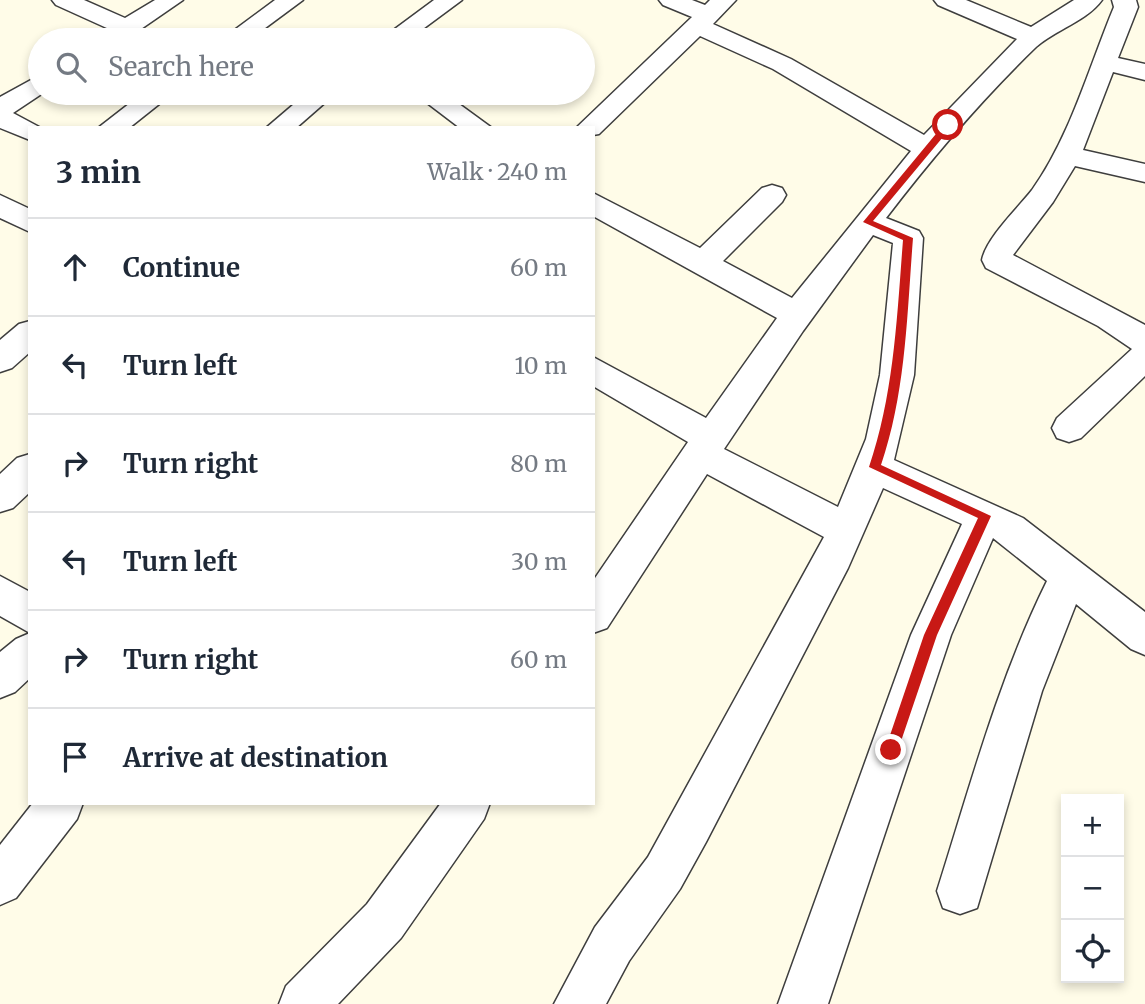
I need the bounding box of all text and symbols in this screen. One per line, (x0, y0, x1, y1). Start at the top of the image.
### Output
search box (28, 28, 595, 105)
icon: search (52, 48, 90, 86)
text: Search here (108, 50, 254, 83)
route start (932, 109, 963, 140)
text: 3 min (56, 153, 141, 191)
text: Walk · 240 m (427, 157, 567, 186)
icon: ahead (56, 248, 94, 286)
text: Continue (123, 251, 240, 284)
text: 60 m (510, 253, 567, 282)
icon: left (56, 346, 94, 384)
text: Turn left (123, 349, 237, 382)
text: 10 m (514, 351, 567, 380)
icon: right (56, 444, 94, 482)
text: Turn right (123, 447, 258, 480)
text: 80 m (510, 449, 567, 478)
icon: left (56, 542, 94, 580)
text: Turn left (123, 545, 237, 578)
text: 30 m (511, 547, 567, 576)
icon: right (56, 640, 94, 678)
text: Turn right (123, 643, 258, 676)
text: 60 m (510, 645, 567, 674)
route end (875, 734, 906, 765)
icon: arrive (56, 738, 94, 776)
text: Arrive at destination (123, 741, 388, 774)
map controls (1061, 794, 1124, 983)
button: + (1061, 794, 1124, 857)
button: − (1061, 857, 1124, 920)
button: locate (1061, 920, 1124, 983)

